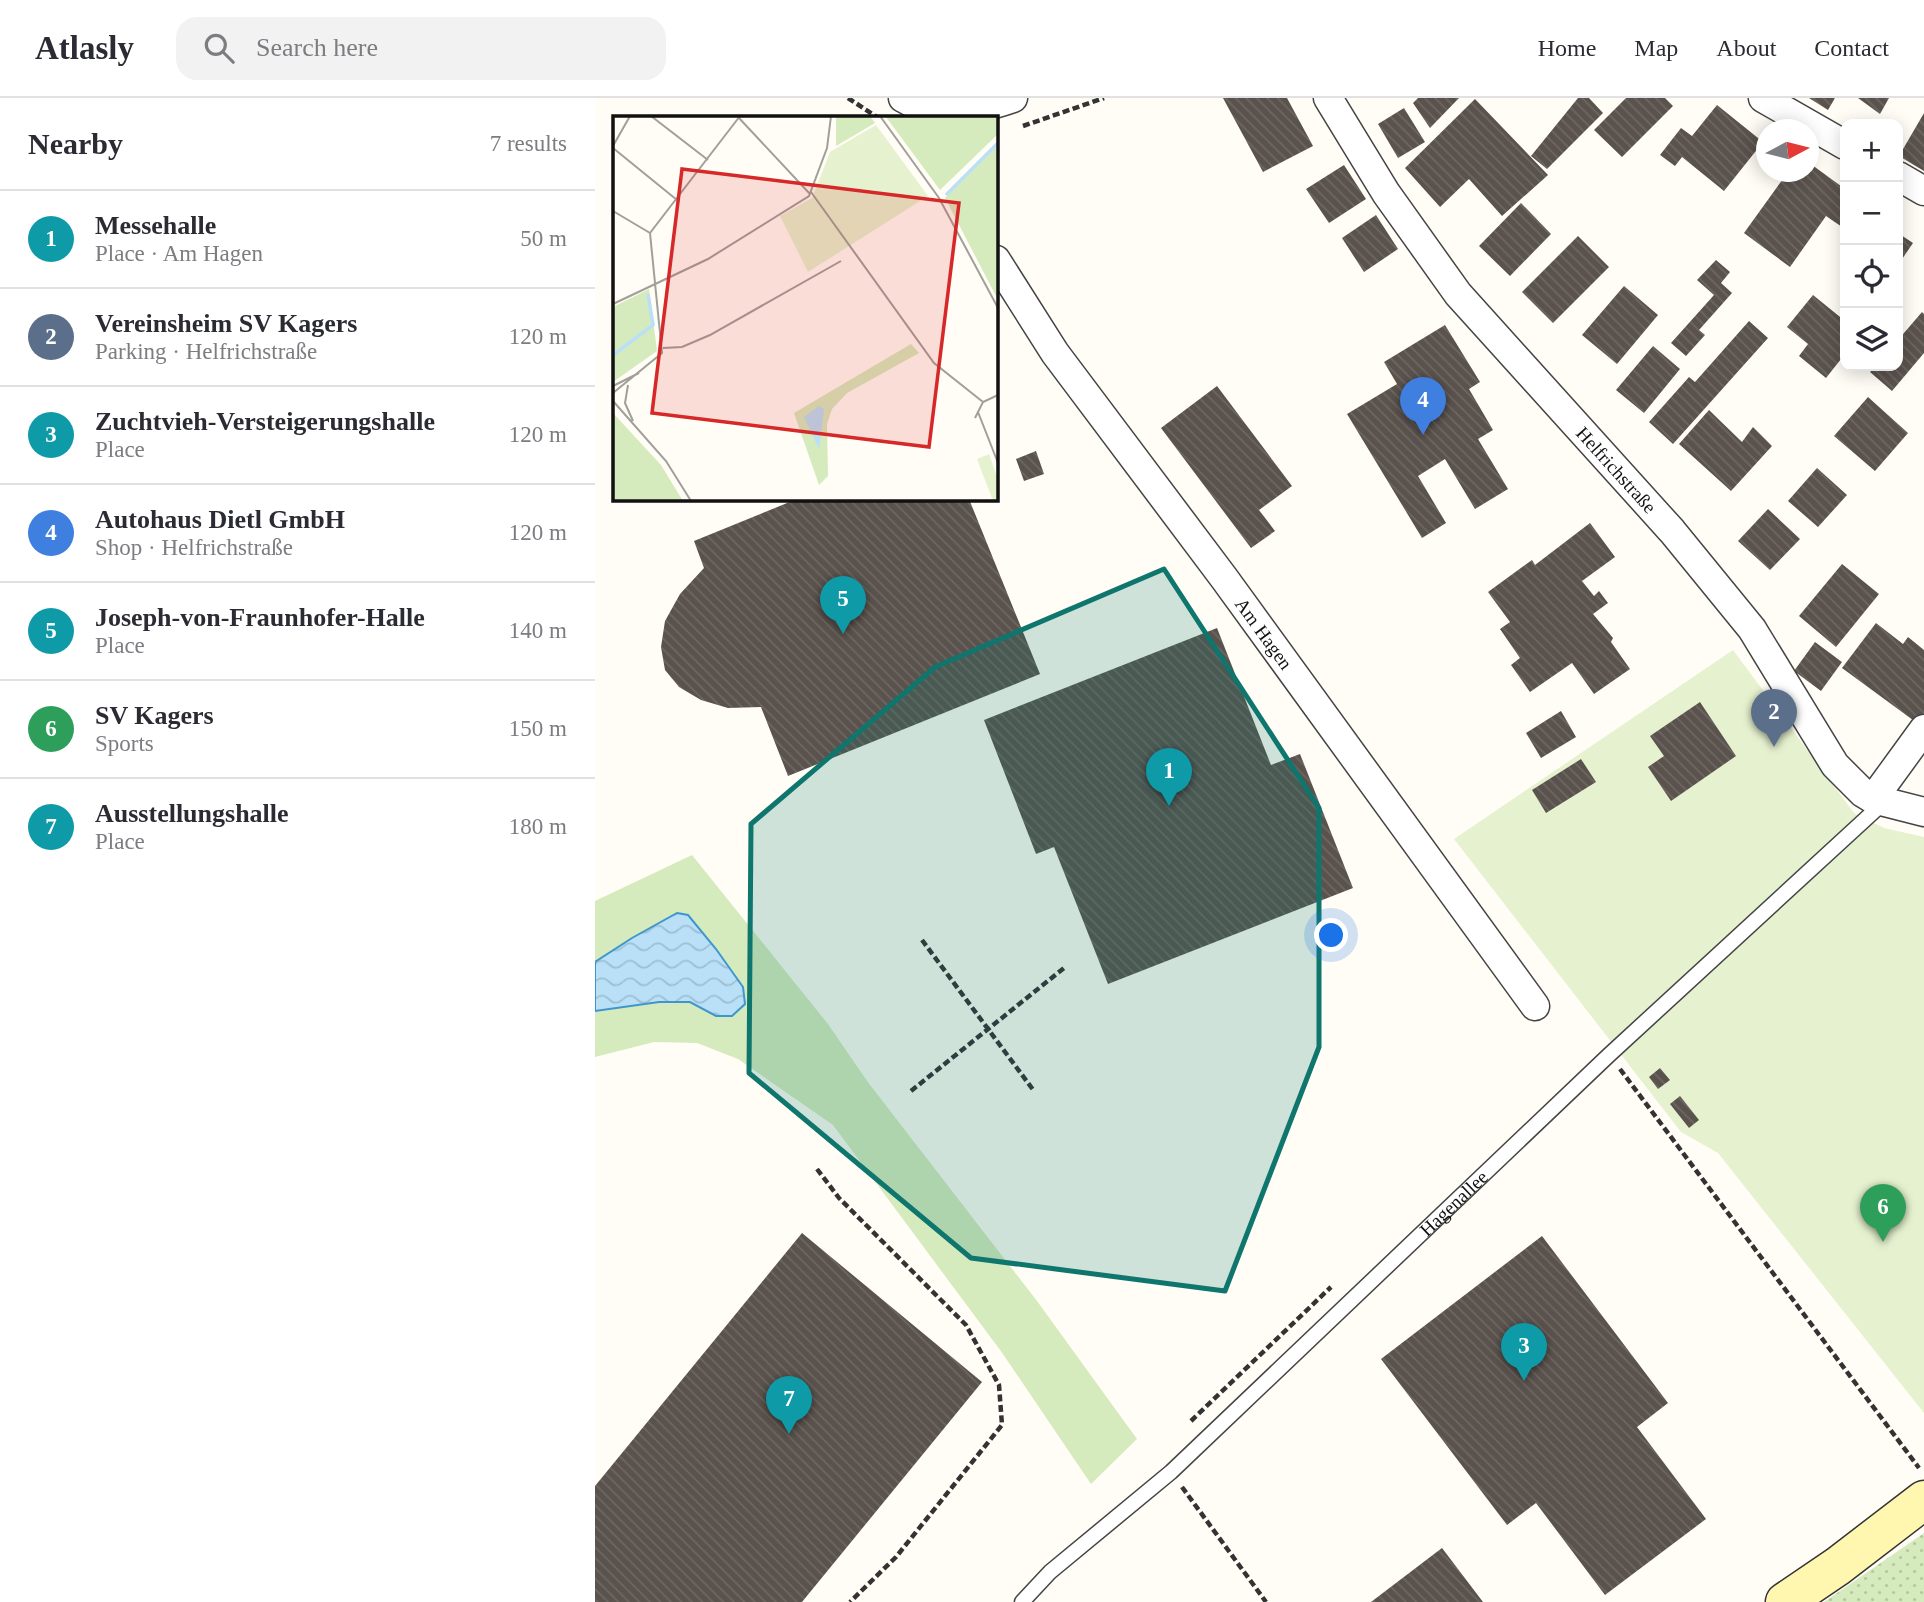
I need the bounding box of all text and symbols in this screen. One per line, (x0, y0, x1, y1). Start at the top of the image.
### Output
search box (176, 17, 666, 80)
icon: search (200, 29, 238, 67)
text: Atlasly (35, 30, 134, 66)
text: Search here (256, 33, 378, 62)
text: Home (1538, 35, 1596, 61)
text: Map (1634, 35, 1678, 61)
text: About (1716, 35, 1776, 61)
text: Contact (1814, 35, 1889, 61)
inset map (613, 116, 997, 500)
north arrow (1756, 119, 1819, 182)
map controls (1840, 119, 1903, 371)
button: + (1840, 119, 1903, 182)
text: Nearby (28, 127, 123, 160)
text: 7 results (490, 131, 567, 156)
button: − (1840, 182, 1903, 245)
text: Messehalle (95, 211, 216, 240)
text: 1 (45, 226, 57, 251)
text: 50 m (520, 226, 567, 251)
text: Place · Am Hagen (95, 241, 263, 266)
button: locate (1840, 245, 1903, 308)
button: layers (1840, 308, 1903, 371)
text: Vereinsheim SV Kagers (95, 309, 357, 338)
text: 2 (45, 324, 57, 349)
text: 120 m (509, 324, 567, 349)
text: Parking · Helfrichstraße (95, 339, 317, 364)
pin: 4 (1400, 377, 1446, 435)
text: Zuchtvieh-Versteigerungshalle (95, 407, 435, 436)
text: 3 (45, 422, 57, 447)
text: 120 m (509, 422, 567, 447)
street label: Helfrichstraße (1572, 423, 1660, 517)
text: Place (95, 437, 145, 462)
text: Autohaus Dietl GmbH (95, 505, 345, 534)
text: 4 (45, 520, 57, 545)
text: 120 m (509, 520, 567, 545)
text: Shop · Helfrichstraße (95, 535, 293, 560)
pin: 5 (820, 576, 866, 634)
street label: Am Hagen (1231, 594, 1297, 674)
text: Joseph-von-Fraunhofer-Halle (95, 603, 425, 632)
text: 5 (45, 618, 57, 643)
text: 140 m (509, 618, 567, 643)
text: Place (95, 633, 145, 658)
pin: 2 (1751, 689, 1797, 747)
text: SV Kagers (95, 701, 214, 730)
text: 6 (45, 716, 57, 741)
text: 150 m (509, 716, 567, 741)
text: Sports (95, 731, 154, 756)
pin: 1 (1146, 748, 1192, 806)
text: Ausstellungshalle (95, 799, 289, 828)
text: 7 (45, 814, 57, 839)
text: 180 m (509, 814, 567, 839)
text: Place (95, 829, 145, 854)
your location (1314, 918, 1348, 952)
street label: Hagenallee (1416, 1166, 1492, 1241)
pin: 6 (1860, 1184, 1906, 1242)
pin: 3 (1501, 1323, 1547, 1381)
pin: 7 (766, 1376, 812, 1434)

